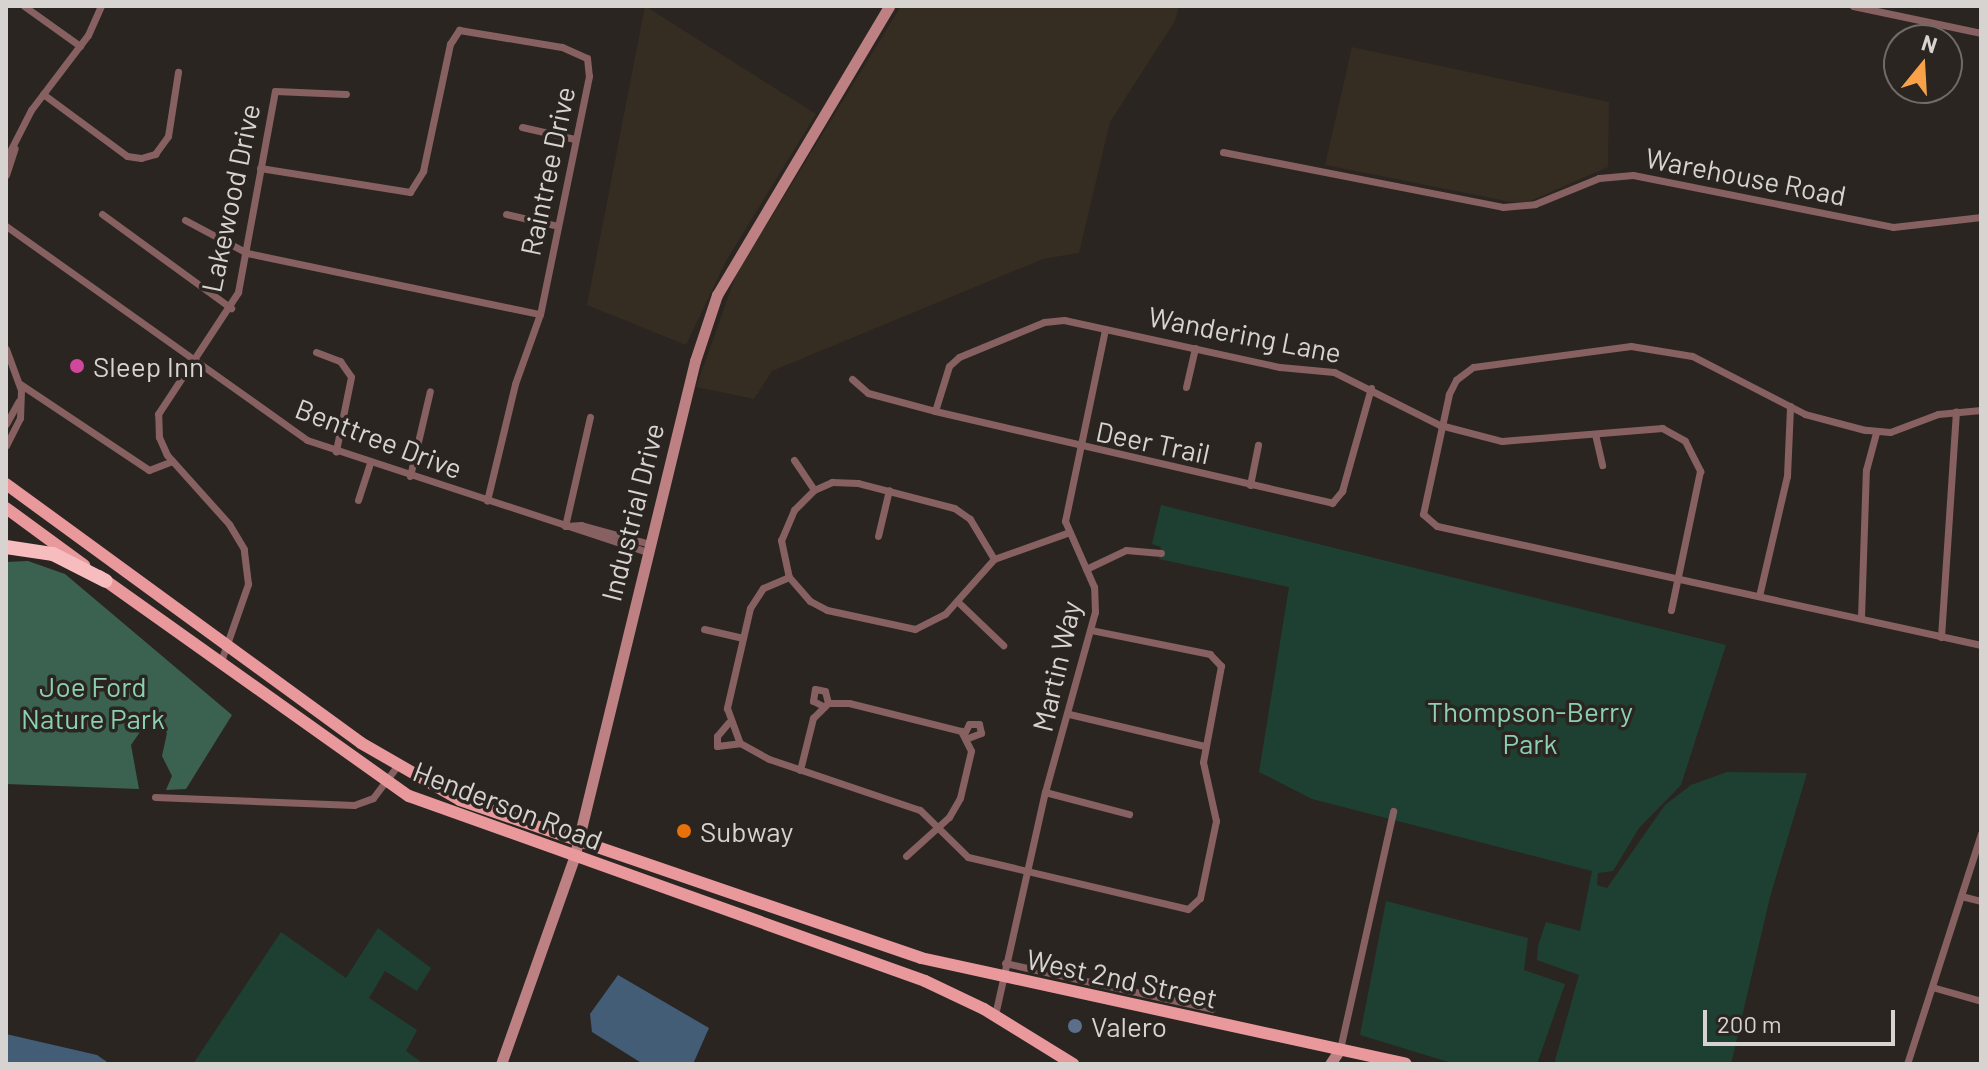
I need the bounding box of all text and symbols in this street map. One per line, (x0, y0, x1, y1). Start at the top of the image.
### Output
north arrow (1883, 24, 1963, 104)
text: N (1919, 28, 1941, 58)
street label: Raintree Drive (513, 84, 581, 258)
street label: Lakewood Drive (194, 101, 266, 295)
street label: Warehouse Road (1643, 140, 1849, 212)
street label: Wandering Lane (1146, 299, 1344, 369)
place label: Sleep Inn (93, 349, 204, 383)
marker: Sleep Inn (68, 357, 86, 375)
street label: Benttree Drive (291, 391, 467, 485)
street label: Deer Trail (1093, 414, 1213, 470)
street label: Industrial Drive (594, 420, 670, 604)
street label: Martin Way (1025, 597, 1087, 735)
park label: Joe Ford Nature Park (21, 669, 165, 735)
park label: Thompson-Berry Park (1427, 694, 1633, 760)
street label: Henderson Road (409, 754, 607, 856)
place label: Subway (700, 814, 793, 848)
marker: Subway (675, 822, 693, 840)
street label: West 2nd Street (1023, 941, 1221, 1015)
scale bar (1707, 994, 1899, 1044)
place label: Valero (1091, 1009, 1167, 1043)
text: 200 m (1717, 1009, 1782, 1038)
marker: Valero (1066, 1017, 1084, 1035)

